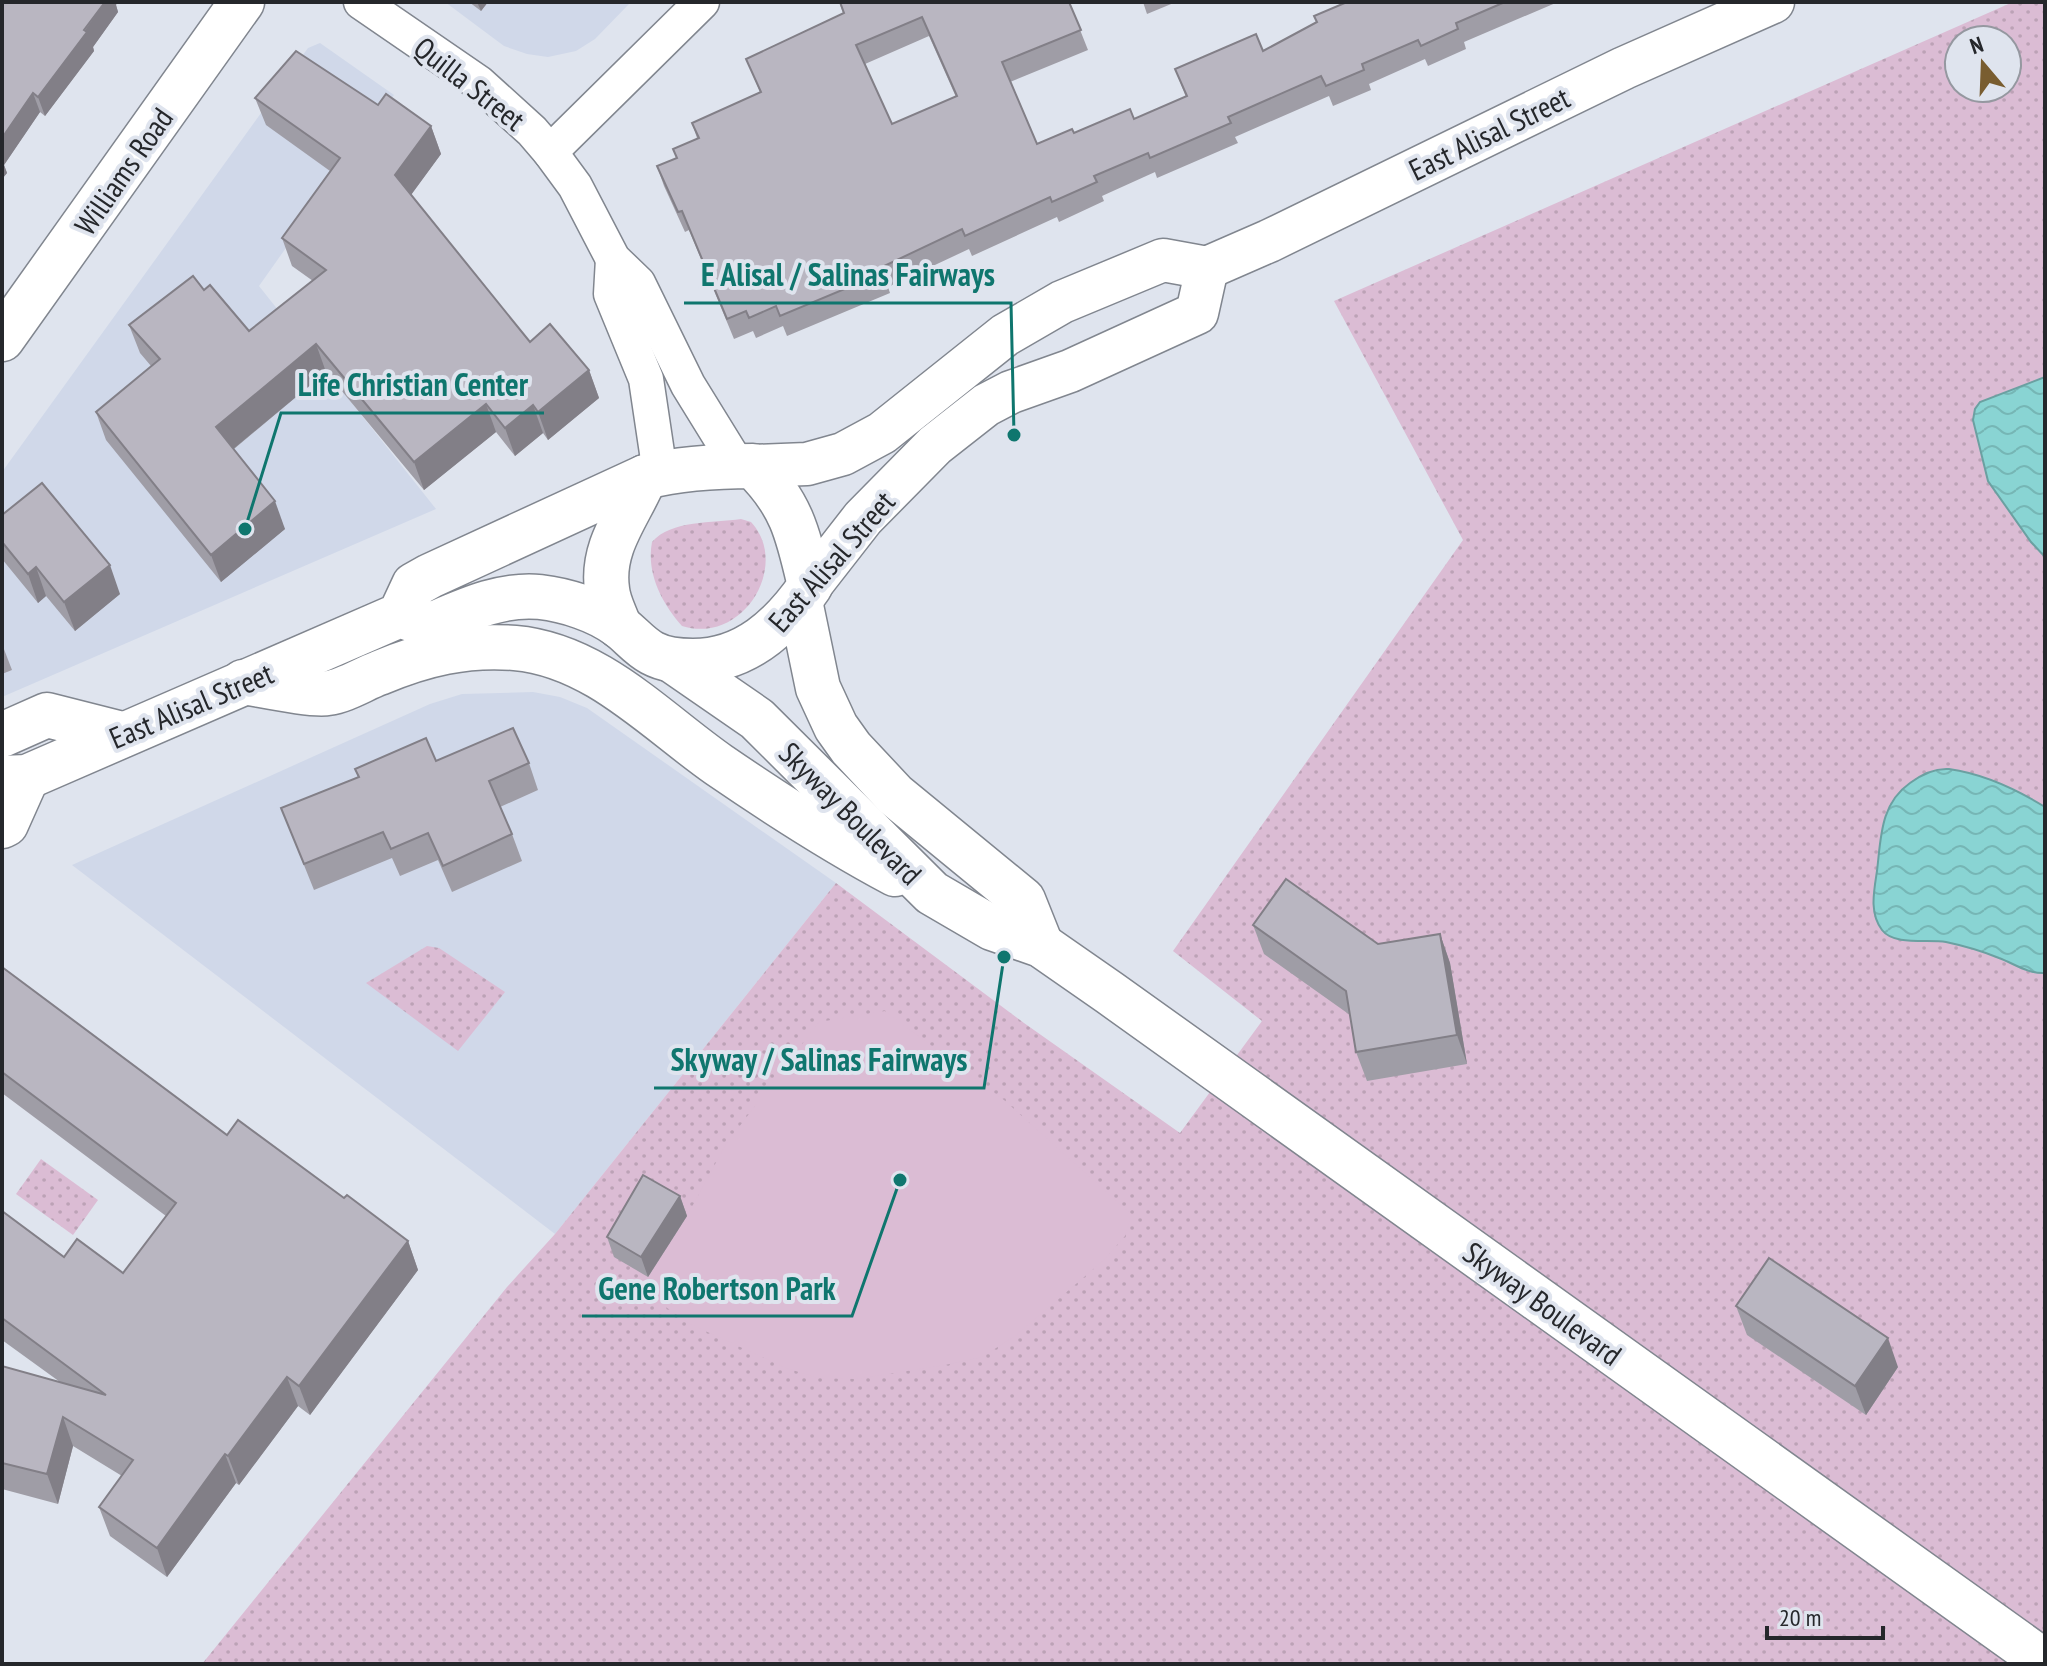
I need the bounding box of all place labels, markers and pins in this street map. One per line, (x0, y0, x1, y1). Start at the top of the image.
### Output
callout: E Alisal / Salinas Fairways (684, 247, 1011, 303)
callout: Life Christian Center (281, 357, 544, 413)
callout: Skyway / Salinas Fairways (654, 1032, 984, 1088)
callout: Gene Robertson Park (582, 1260, 852, 1316)

